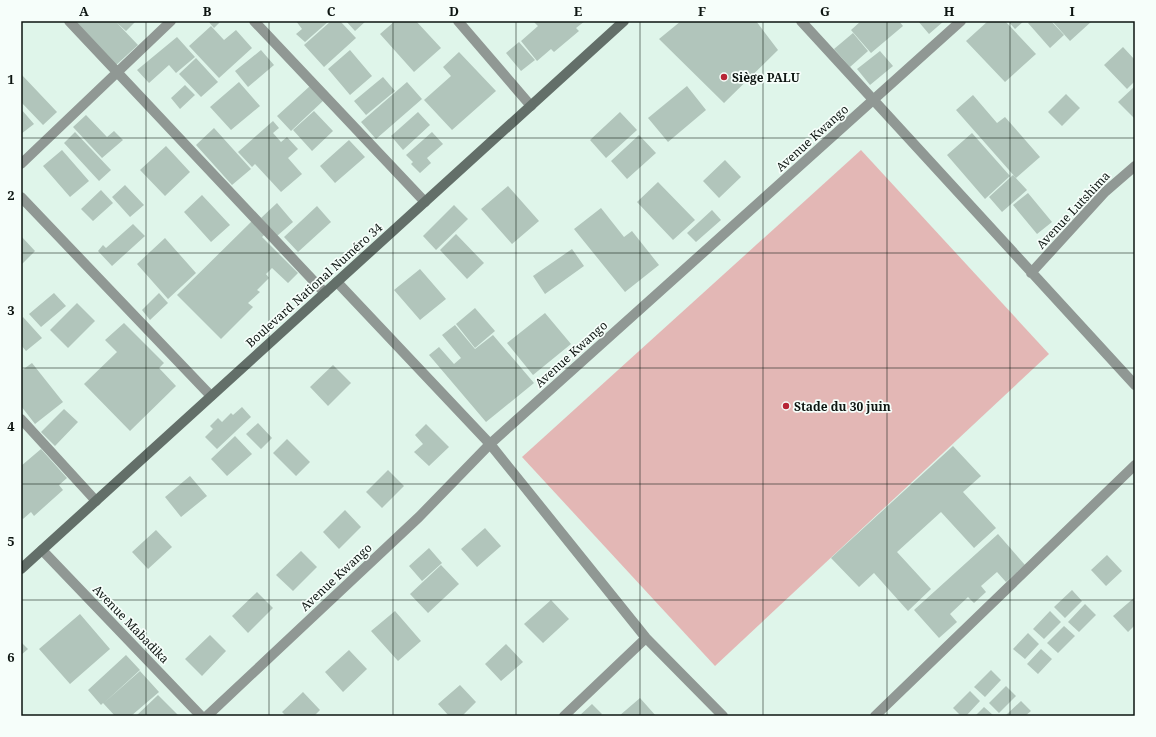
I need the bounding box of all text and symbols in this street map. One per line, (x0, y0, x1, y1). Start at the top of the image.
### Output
text: A (79, 2, 89, 20)
text: B (203, 2, 212, 20)
text: C (327, 2, 336, 20)
text: D (449, 2, 459, 20)
text: E (574, 2, 583, 20)
text: F (698, 2, 706, 20)
text: G (820, 2, 830, 20)
text: H (944, 2, 955, 20)
text: I (1069, 2, 1075, 20)
place label: Siège PALU (732, 69, 800, 86)
text: 1 (7, 70, 15, 88)
marker: Siège PALU (719, 72, 729, 82)
street label: Avenue Kwango (772, 101, 852, 175)
street label: Avenue Lutshima (1033, 167, 1114, 252)
text: 2 (7, 186, 15, 204)
street label: Boulevard National Numéro 34 (242, 219, 386, 351)
text: 3 (7, 301, 15, 319)
street label: Avenue Kwango (531, 317, 611, 391)
place label: Stade du 30 juin (794, 398, 891, 415)
marker: Stade du 30 juin (781, 401, 791, 411)
text: 4 (7, 417, 15, 435)
text: 5 (7, 532, 15, 550)
street label: Avenue Kwango (296, 539, 376, 615)
street label: Avenue Mabadika (89, 581, 173, 667)
text: 6 (7, 648, 15, 666)

